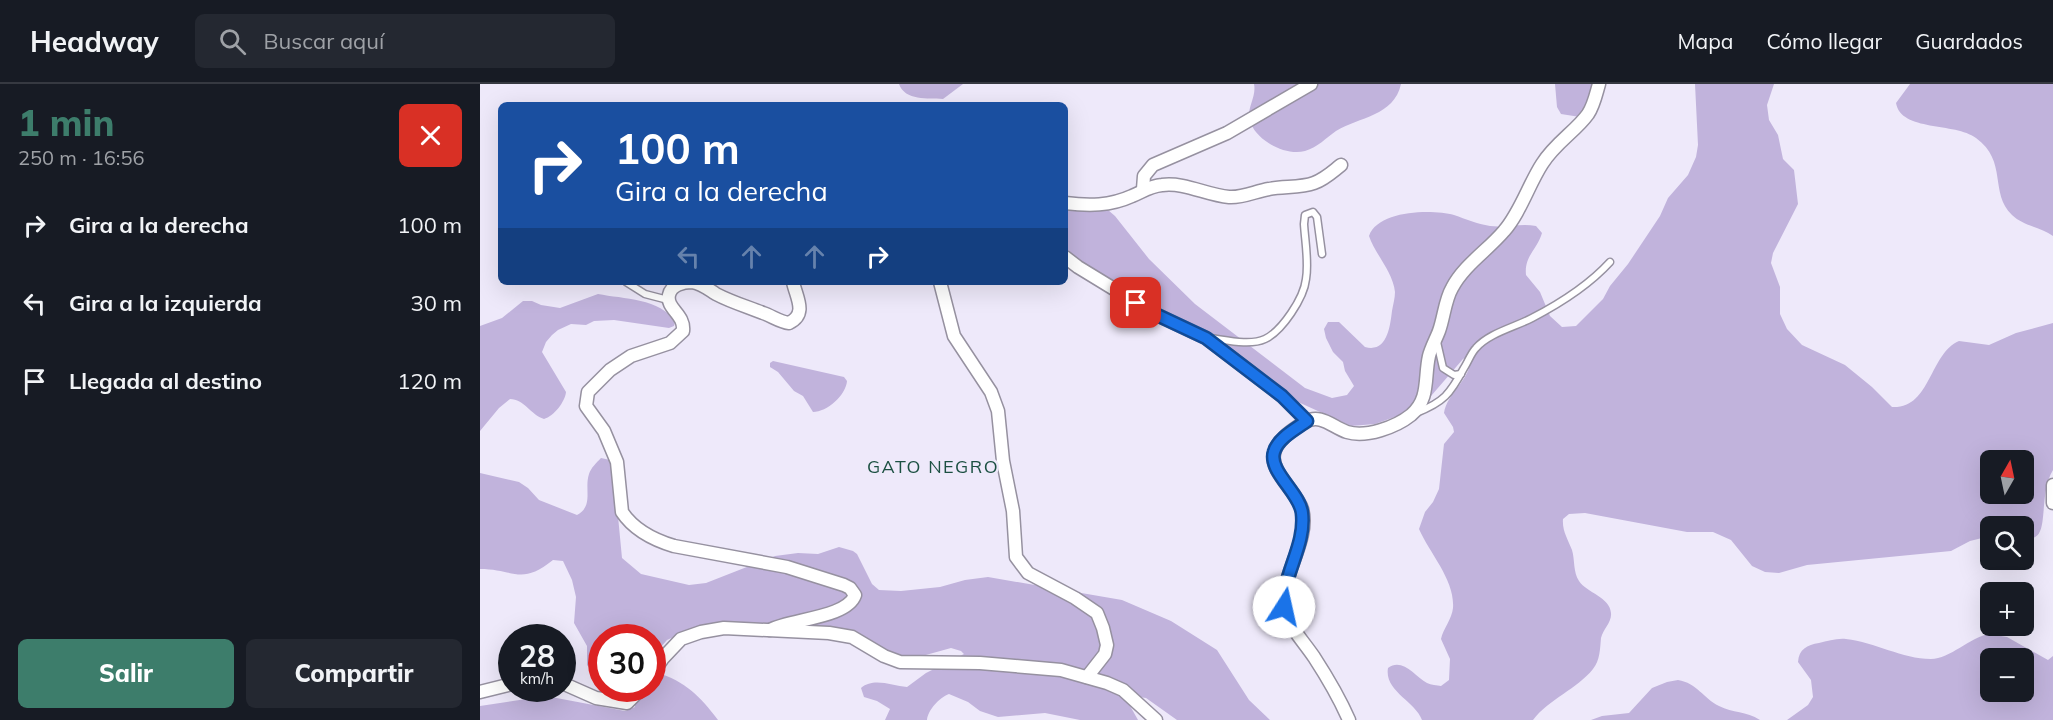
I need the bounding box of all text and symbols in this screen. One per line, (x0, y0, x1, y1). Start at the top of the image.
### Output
search box (195, 14, 615, 68)
text: Headway (30, 24, 159, 59)
icon: search (216, 25, 249, 58)
text: Buscar aquí (264, 27, 384, 55)
text: Mapa (1678, 28, 1733, 54)
text: Cómo llegar (1766, 28, 1882, 54)
text: Guardados (1915, 28, 2023, 54)
text: 1 min (18, 100, 114, 145)
button: close (399, 104, 462, 167)
text: 100 m (615, 122, 740, 175)
icon: right (516, 126, 594, 204)
text: 250 m · 16:56 (18, 145, 144, 170)
text: Gira a la derecha (615, 174, 828, 208)
icon: right (18, 209, 51, 242)
text: Gira a la derecha (69, 211, 249, 239)
text: 100 m (397, 211, 462, 239)
icon: left (672, 240, 705, 273)
icon: ahead (735, 240, 768, 273)
icon: ahead (798, 240, 831, 273)
icon: right (861, 240, 894, 273)
pin (1110, 277, 1161, 328)
icon: arrive (1119, 286, 1152, 319)
icon: left (18, 287, 51, 320)
text: Gira a la izquierda (69, 289, 262, 317)
text: 30 m (411, 289, 462, 317)
icon: arrive (18, 365, 51, 398)
text: Llegada al destino (69, 367, 262, 395)
text: 120 m (397, 367, 462, 395)
north arrow (1980, 450, 2034, 504)
map controls (1980, 450, 2034, 702)
district label: GATO NEGRO (867, 455, 999, 478)
button: search (1980, 516, 2034, 570)
position arrow (1252, 575, 1316, 639)
button: + (1980, 582, 2034, 636)
speed limit sign: 30 (588, 624, 666, 702)
text: 28 (519, 637, 555, 675)
button: Salir (18, 639, 234, 708)
button: Compartir (246, 639, 462, 708)
button: − (1980, 648, 2034, 702)
text: km/h (520, 669, 554, 688)

